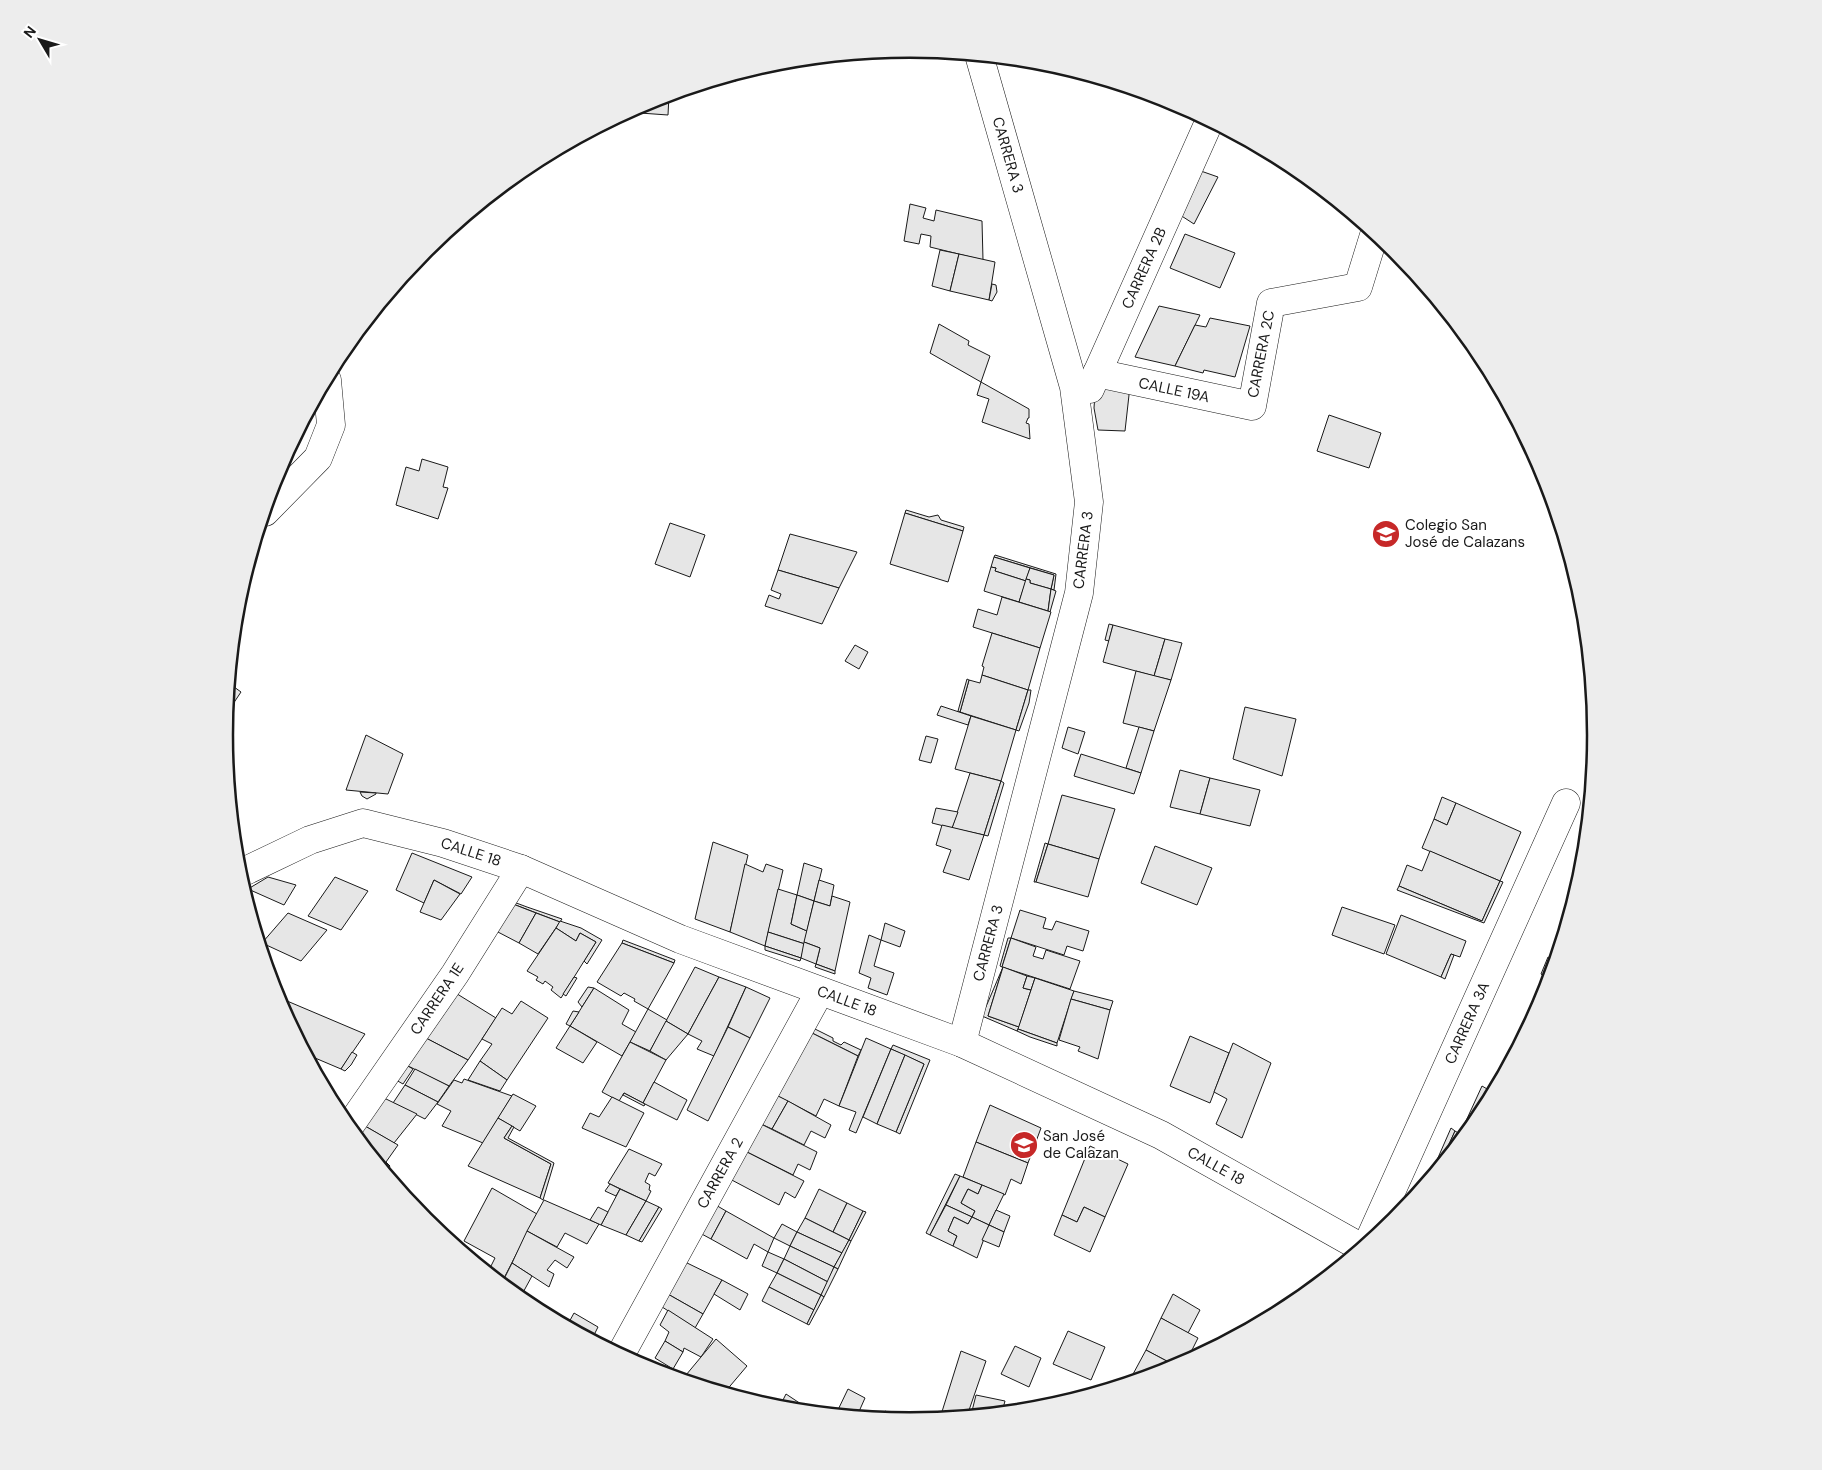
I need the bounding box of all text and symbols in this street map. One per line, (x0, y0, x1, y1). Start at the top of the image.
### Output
north arrow (15, 15, 65, 65)
text: N (20, 22, 40, 42)
street label: CARRERA 3 (988, 115, 1028, 195)
street label: CARRERA 2B (1117, 224, 1171, 312)
street label: CARRERA 2C (1243, 308, 1279, 400)
street label: CALLE 19A (1137, 373, 1211, 407)
street label: CARRERA 3 (1068, 510, 1098, 590)
place label: Colegio San José de Calazans (1405, 515, 1525, 552)
school or university icon: Colegio San José de Calazans (1371, 519, 1401, 549)
street label: CALLE 18 (438, 833, 504, 871)
street label: CARRERA 3 (968, 903, 1008, 983)
street label: CARRERA 1E (406, 959, 468, 1039)
street label: CARRERA 3A (1440, 979, 1494, 1067)
street label: CALLE 18 (814, 981, 880, 1021)
place label: San José de Calazan (1043, 1126, 1119, 1163)
school or university icon: San José de Calazan (1009, 1130, 1039, 1160)
street label: CARRERA 2 (692, 1134, 748, 1212)
street label: CALLE 18 (1184, 1142, 1248, 1190)

